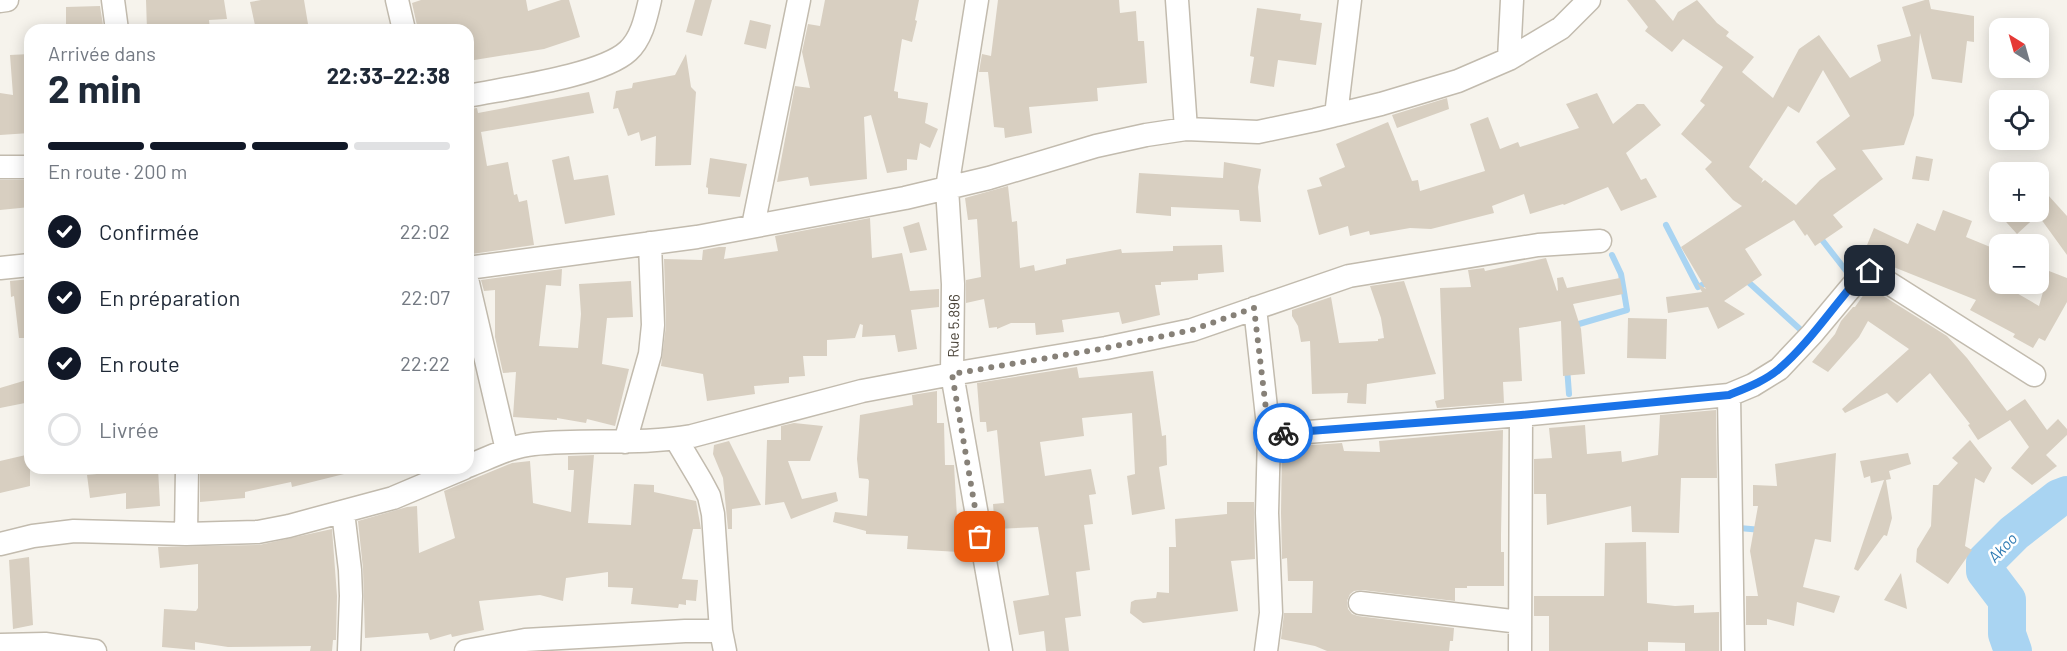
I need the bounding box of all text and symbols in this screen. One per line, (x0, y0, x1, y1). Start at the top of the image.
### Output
north arrow (1989, 18, 2049, 78)
map controls (1989, 18, 2049, 294)
text: Arrivée dans (48, 41, 156, 65)
text: 22:33–22:38 (327, 62, 450, 88)
text: 2 min (48, 64, 141, 111)
button: locate (1989, 90, 2049, 150)
text: En route · 200 m (48, 159, 187, 183)
button: + (1989, 162, 2049, 222)
icon: check (48, 215, 81, 248)
text: Confirmée (99, 218, 199, 244)
text: 22:02 (400, 219, 450, 243)
button: − (1989, 234, 2049, 294)
pin (1844, 245, 1895, 296)
icon: home (1853, 254, 1886, 287)
icon: check (48, 281, 81, 314)
text: En préparation (99, 284, 240, 310)
text: 22:07 (401, 285, 450, 309)
street label: Rue 5.896 (943, 294, 963, 358)
icon: check (48, 347, 81, 380)
text: En route (99, 350, 180, 376)
text: 22:22 (400, 351, 450, 375)
courier (1253, 403, 1313, 463)
text: Livrée (99, 416, 159, 442)
icon: bike (1267, 417, 1300, 450)
pin (954, 511, 1005, 562)
icon: bag (963, 520, 996, 553)
water label: Akoo (1983, 528, 2021, 566)

